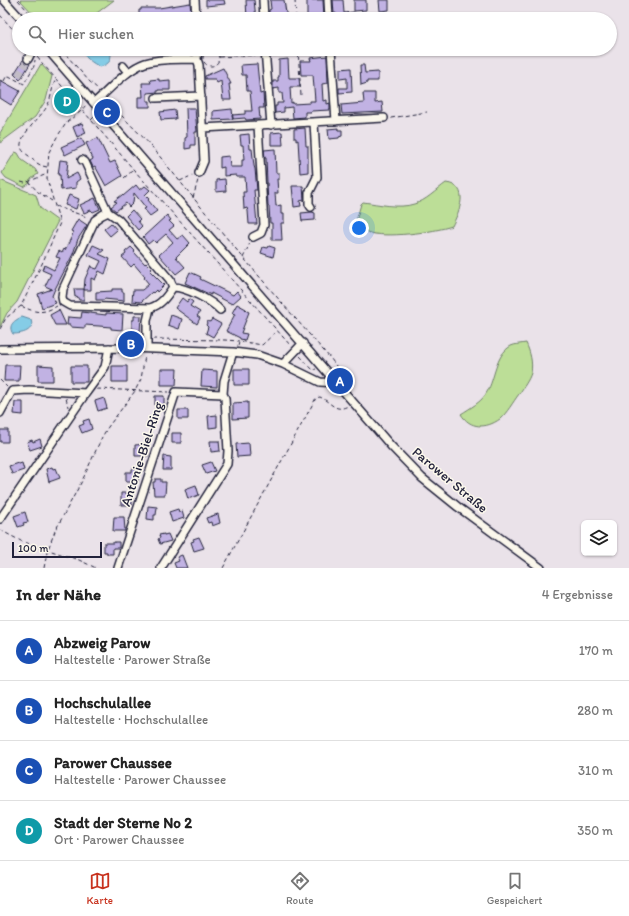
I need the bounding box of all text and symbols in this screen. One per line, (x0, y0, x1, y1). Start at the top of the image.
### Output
search box (12, 12, 617, 56)
icon: search (26, 23, 48, 45)
text: Hier suchen (58, 25, 134, 43)
pin: D (54, 86, 80, 116)
pin: C (94, 97, 120, 127)
your location (349, 218, 369, 238)
pin: B (118, 329, 144, 359)
pin: A (327, 366, 353, 396)
street label: Antonie-Biel-Ring (117, 399, 167, 508)
street label: Parower Straße (409, 443, 492, 517)
map controls (581, 520, 617, 556)
button: layers (581, 520, 617, 556)
scale bar (12, 540, 102, 559)
text: 100 m (18, 542, 48, 555)
text: In der Nähe (16, 584, 101, 604)
text: 4 Ergebnisse (542, 587, 613, 602)
text: Abzweig Parow (54, 634, 150, 652)
text: A (25, 643, 33, 658)
text: 170 m (579, 643, 613, 658)
text: Haltestelle · Parower Straße (54, 652, 211, 667)
text: Hochschulallee (54, 694, 151, 712)
text: B (25, 703, 33, 718)
text: 280 m (577, 703, 613, 718)
text: Haltestelle · Hochschulallee (54, 712, 208, 727)
text: Parower Chaussee (54, 754, 172, 772)
text: C (25, 763, 33, 778)
text: 310 m (578, 763, 613, 778)
text: Haltestelle · Parower Chaussee (54, 772, 226, 787)
text: Stadt der Sterne No 2 (54, 814, 192, 832)
text: D (25, 823, 33, 838)
text: 350 m (577, 823, 613, 838)
text: Ort · Parower Chaussee (54, 832, 185, 847)
tab: Karte (87, 870, 113, 907)
tab: Route (286, 870, 314, 907)
tab: Gespeichert (487, 870, 542, 907)

